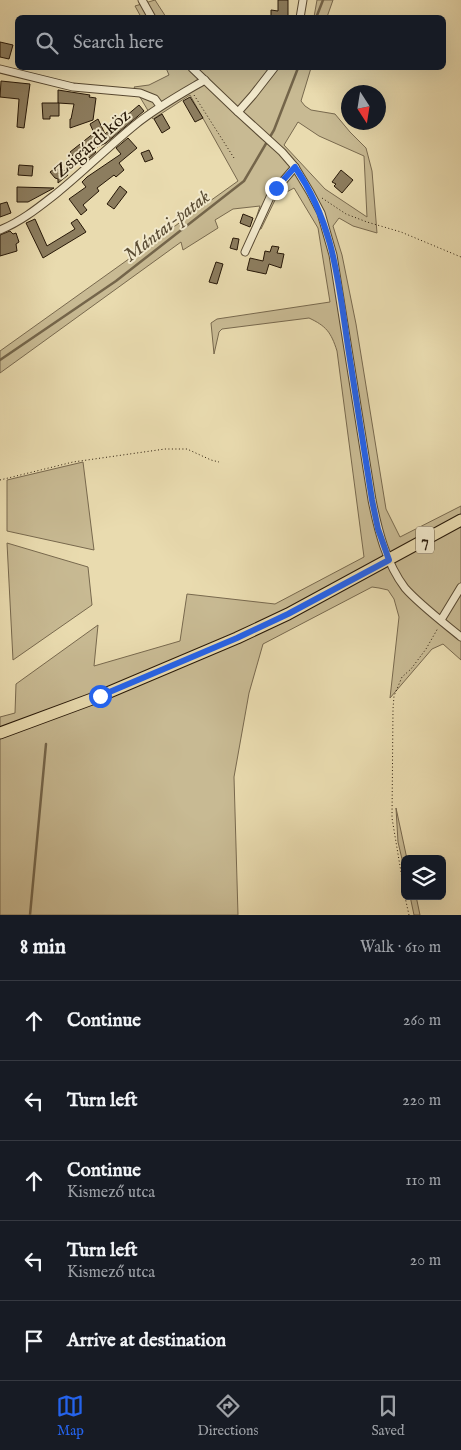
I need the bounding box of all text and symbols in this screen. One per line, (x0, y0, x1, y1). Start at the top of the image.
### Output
search box (15, 15, 446, 70)
icon: search (33, 29, 61, 57)
text: Search here (73, 31, 164, 55)
north arrow (341, 85, 386, 130)
street label: Zsigárdi köz (50, 105, 136, 184)
route end (265, 177, 288, 200)
water label: Mántai-patak (119, 185, 216, 268)
road number: 7 (416, 526, 434, 554)
route start (89, 685, 112, 708)
map controls (401, 855, 446, 900)
button: layers (401, 855, 446, 900)
text: 8 min (20, 934, 66, 961)
text: Walk · 610 m (360, 938, 441, 958)
icon: ahead (20, 1007, 48, 1035)
text: Continue (67, 1009, 141, 1033)
text: 260 m (403, 1011, 441, 1031)
icon: left (20, 1087, 48, 1115)
text: Turn left (67, 1089, 138, 1113)
text: 220 m (402, 1091, 441, 1111)
text: Continue (67, 1159, 141, 1183)
icon: ahead (20, 1167, 48, 1195)
text: 110 m (405, 1171, 441, 1191)
text: Kismező utca (67, 1183, 155, 1203)
text: Turn left (67, 1239, 138, 1263)
icon: left (20, 1247, 48, 1275)
text: 20 m (410, 1251, 441, 1271)
text: Kismező utca (67, 1263, 155, 1283)
icon: arrive (20, 1327, 48, 1355)
text: Arrive at destination (67, 1329, 226, 1353)
tab: Map (56, 1392, 84, 1440)
tab: Directions (197, 1392, 258, 1440)
tab: Saved (371, 1392, 404, 1440)

